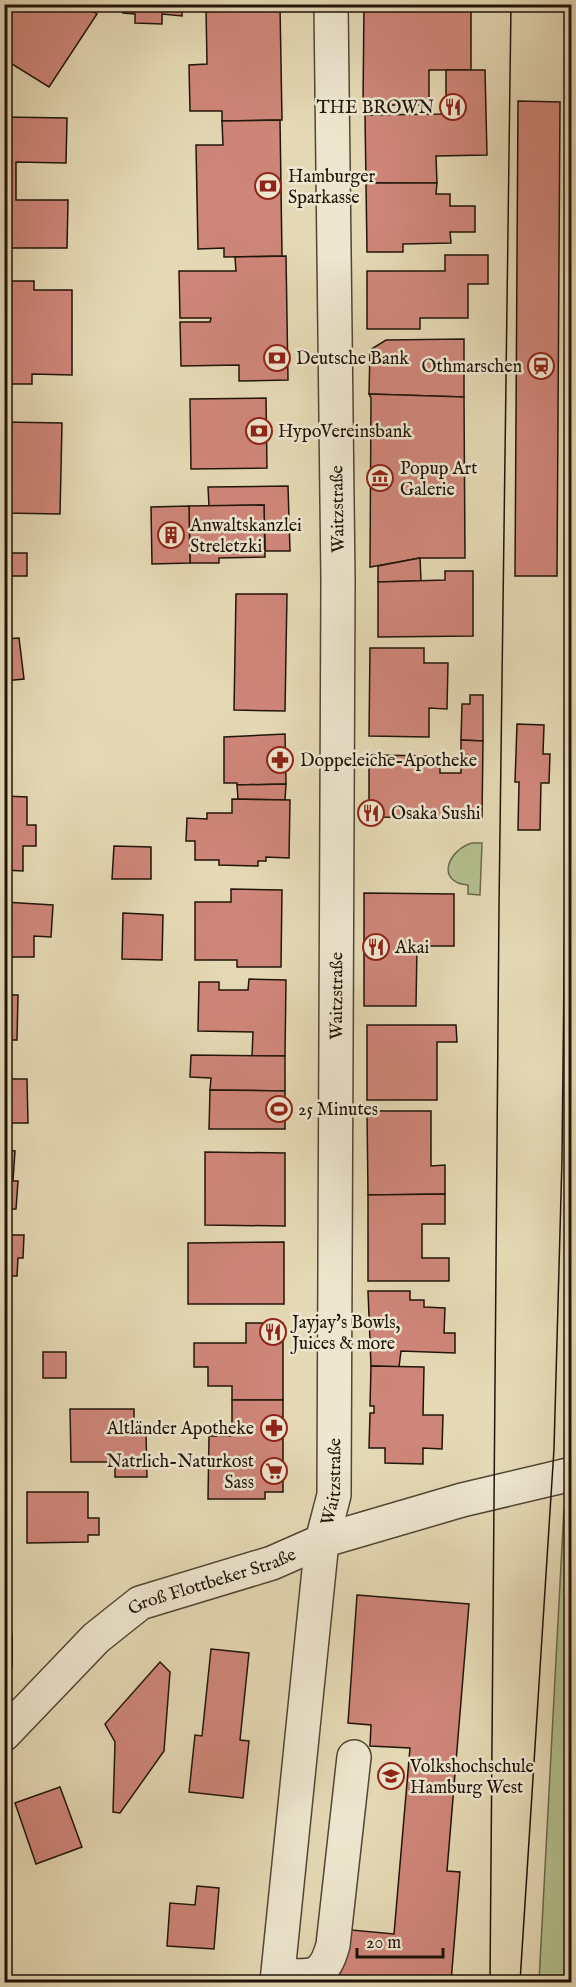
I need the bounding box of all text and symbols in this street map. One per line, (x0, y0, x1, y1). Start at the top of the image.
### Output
restaurant icon: THE BROWN (438, 92, 468, 122)
place label: THE BROWN (316, 97, 434, 120)
place label: Hamburger Sparkasse (288, 166, 376, 210)
bank icon: Hamburger Sparkasse (253, 171, 283, 201)
bank icon: Deutsche Bank (262, 343, 292, 373)
place label: Deutsche Bank (296, 348, 409, 371)
station icon: Othmarschen (526, 351, 556, 381)
place label: Othmarschen (422, 356, 522, 379)
bank icon: HypoVereinsbank (244, 416, 274, 446)
place label: HypoVereinsbank (278, 421, 412, 444)
place label: Popup Art Galerie (400, 458, 477, 502)
museum icon: Popup Art Galerie (365, 463, 395, 493)
street label: Waitzstraße (326, 465, 351, 553)
place label: Anwaltskanzlei Streletzki (189, 515, 302, 559)
building icon: Anwaltskanzlei Streletzki (156, 520, 186, 550)
pharmacy icon: Doppeleiche-Apotheke (265, 745, 295, 775)
place label: Doppeleiche-Apotheke (300, 750, 477, 773)
restaurant icon: Osaka Sushi (356, 798, 386, 828)
place label: Osaka Sushi (391, 803, 481, 826)
restaurant icon: Akai (361, 932, 391, 962)
place label: Akai (394, 937, 430, 960)
street label: Waitzstraße (326, 952, 349, 1040)
sports icon: 25 Minutes (264, 1094, 294, 1124)
place label: 25 Minutes (298, 1099, 378, 1122)
place label: Jayjay's Bowls, Juices & more (290, 1312, 401, 1356)
restaurant icon: Jayjay's Bowls, Juices & more (258, 1317, 288, 1347)
pharmacy icon: Altländer Apotheke (259, 1413, 289, 1443)
place label: Altländer Apotheke (106, 1418, 254, 1441)
street label: Waitzstraße (317, 1438, 347, 1528)
place label: Natrlich-Naturkost Sass (106, 1451, 254, 1495)
supermarket icon: Natrlich-Naturkost Sass (259, 1456, 289, 1486)
street label: Groß Flottbeker Straße (124, 1544, 300, 1621)
place label: Volkshochschule Hamburg West (409, 1756, 534, 1800)
school or university icon: Volkshochschule Hamburg West (376, 1761, 406, 1791)
scale bar (357, 1921, 442, 1959)
text: 20 m (366, 1932, 401, 1955)

